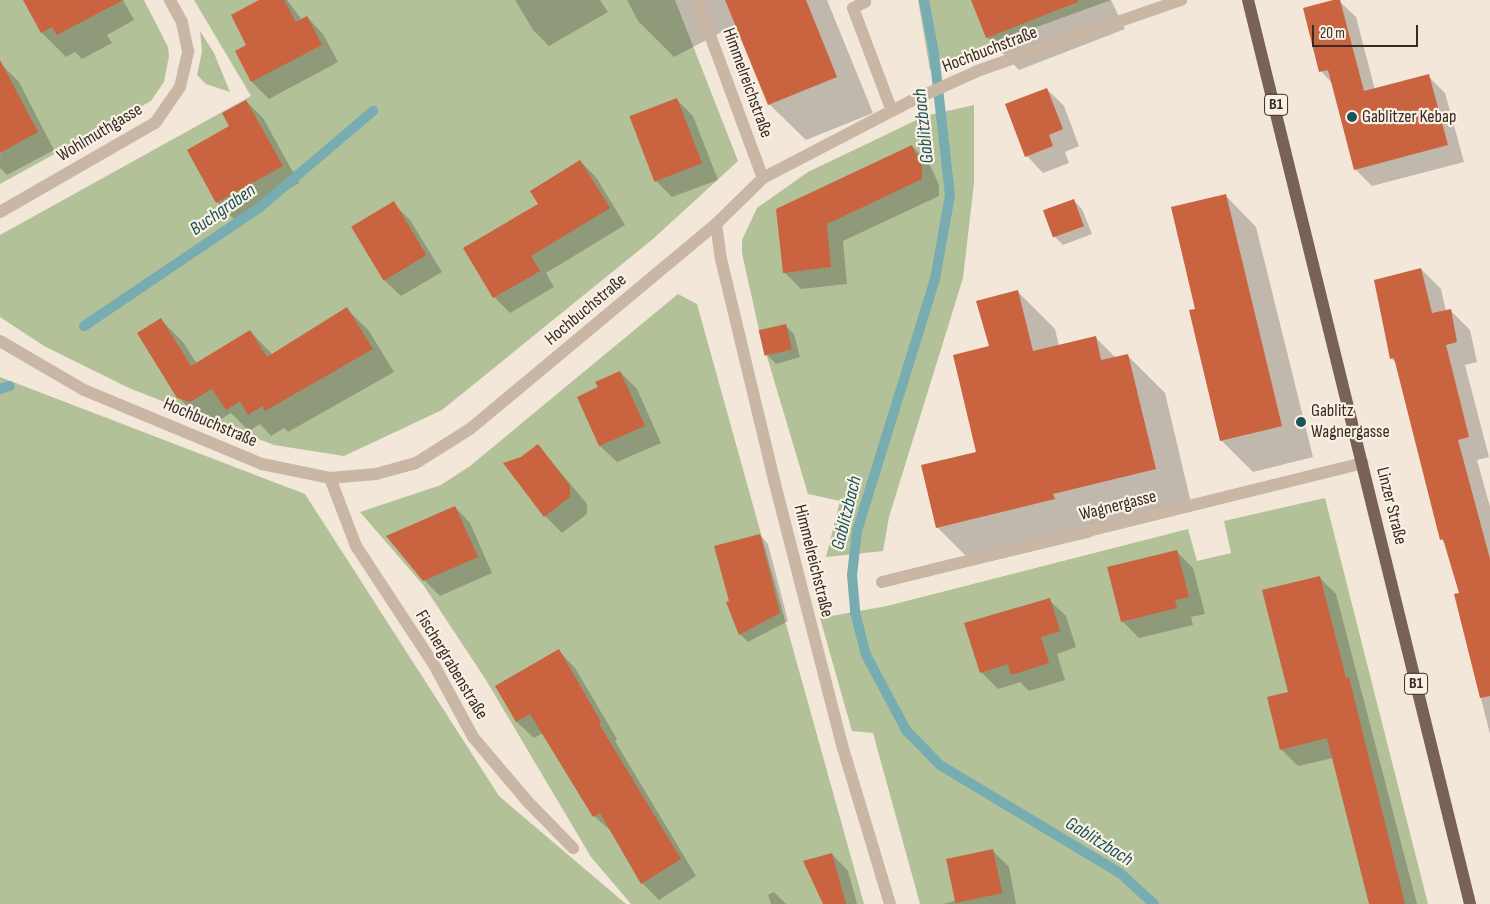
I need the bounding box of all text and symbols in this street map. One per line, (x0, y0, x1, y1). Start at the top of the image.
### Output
scale bar (1315, 15, 1421, 47)
street label: Hochbuchstraße (939, 22, 1041, 78)
text: 20 m (1320, 24, 1345, 43)
street label: Himmelreichstraße (717, 25, 777, 141)
water label: Gablitzbach (909, 87, 939, 165)
road number: B1 (1264, 92, 1288, 118)
street label: Wohlmuthgasse (53, 99, 147, 167)
place label: Gablitzer Kebap (1362, 106, 1456, 128)
marker: Gablitzer Kebap (1346, 111, 1358, 123)
water label: Buchgraben (186, 179, 260, 241)
street label: Hochbuchstraße (541, 270, 631, 350)
street label: Hochbuchstraße (160, 394, 260, 452)
place label: Gablitz Wagnergasse (1311, 401, 1390, 444)
marker: Gablitz Wagnergasse (1295, 416, 1307, 428)
street label: Linzer Straße (1371, 465, 1411, 547)
water label: Gablitzbach (827, 474, 867, 552)
street label: Wagnergasse (1077, 486, 1159, 526)
street label: Himmelreichstraße (789, 503, 837, 619)
street label: Fischergrabenstraße (410, 606, 492, 724)
road number: B1 (1404, 671, 1428, 698)
water label: Gablitzbach (1061, 812, 1137, 872)

